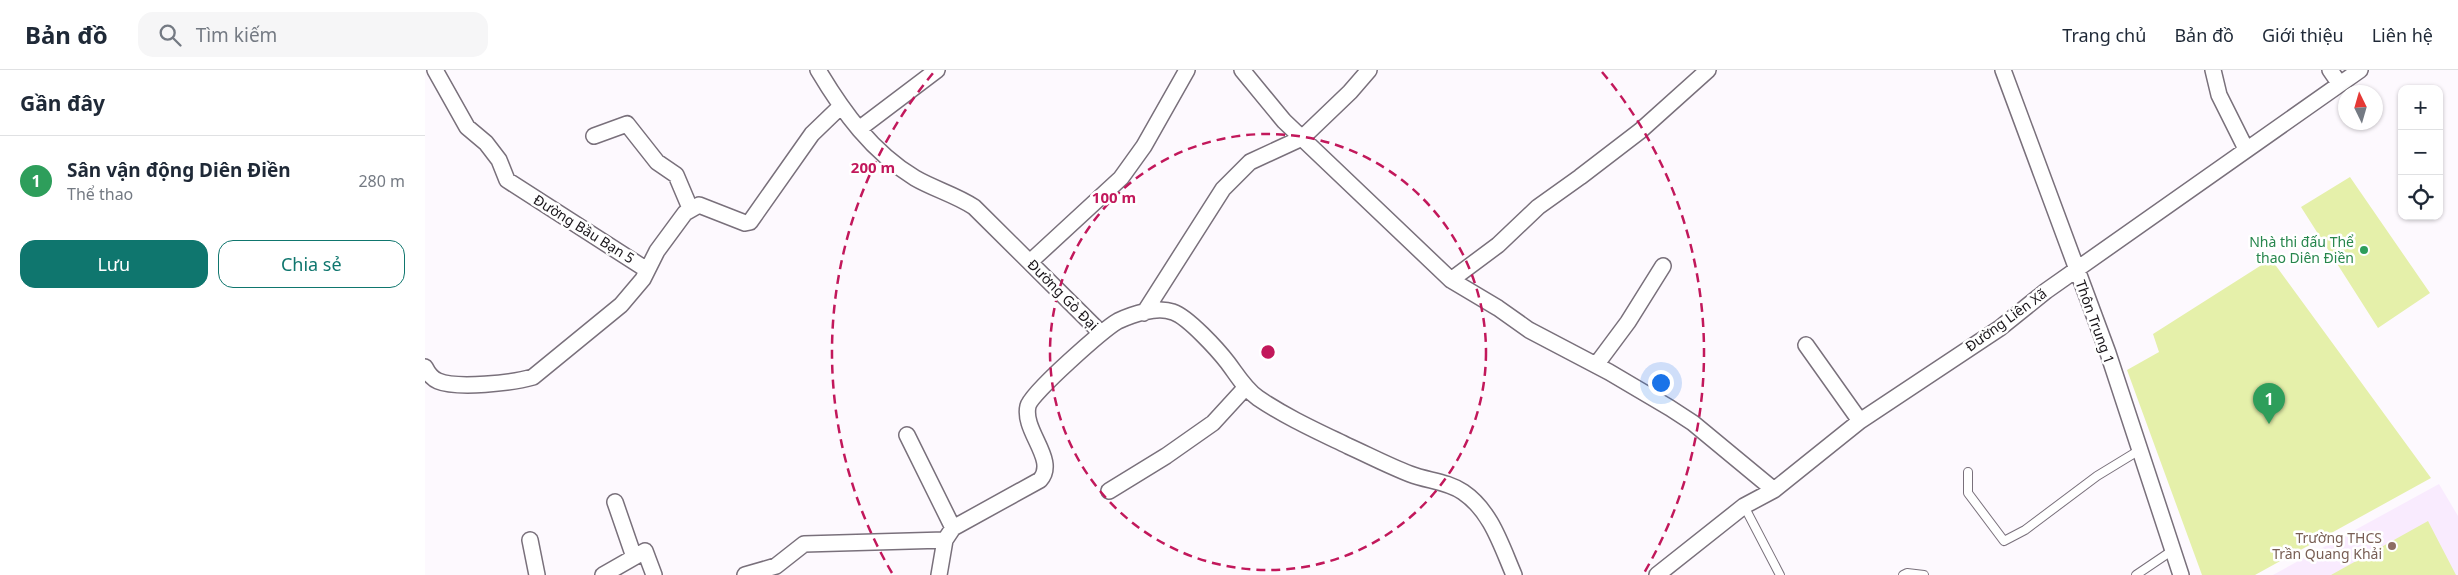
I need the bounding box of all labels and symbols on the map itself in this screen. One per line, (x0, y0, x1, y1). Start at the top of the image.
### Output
north arrow (2338, 85, 2383, 130)
text: 200 m (851, 157, 895, 177)
text: 100 m (1092, 187, 1136, 207)
street label: Đường Bầu Bạn 5 (530, 190, 638, 267)
place label: Nhà thi đấu Thể thao Diên Điền (2249, 232, 2354, 267)
marker: Nhà thi đấu Thể thao Diên Điền (2358, 244, 2370, 256)
street label: Đường Gò Đại (1024, 255, 1103, 334)
street label: Thôn Trung 1 (2072, 277, 2119, 366)
street label: Đường Liên Xã (1961, 284, 2050, 356)
centre of rings (1259, 343, 1277, 361)
your location (1648, 370, 1674, 396)
pin: 1 (2253, 383, 2285, 424)
place label: Trường THCS Trần Quang Khải (2272, 528, 2382, 563)
marker: Trường THCS Trần Quang Khải (2386, 540, 2398, 552)

